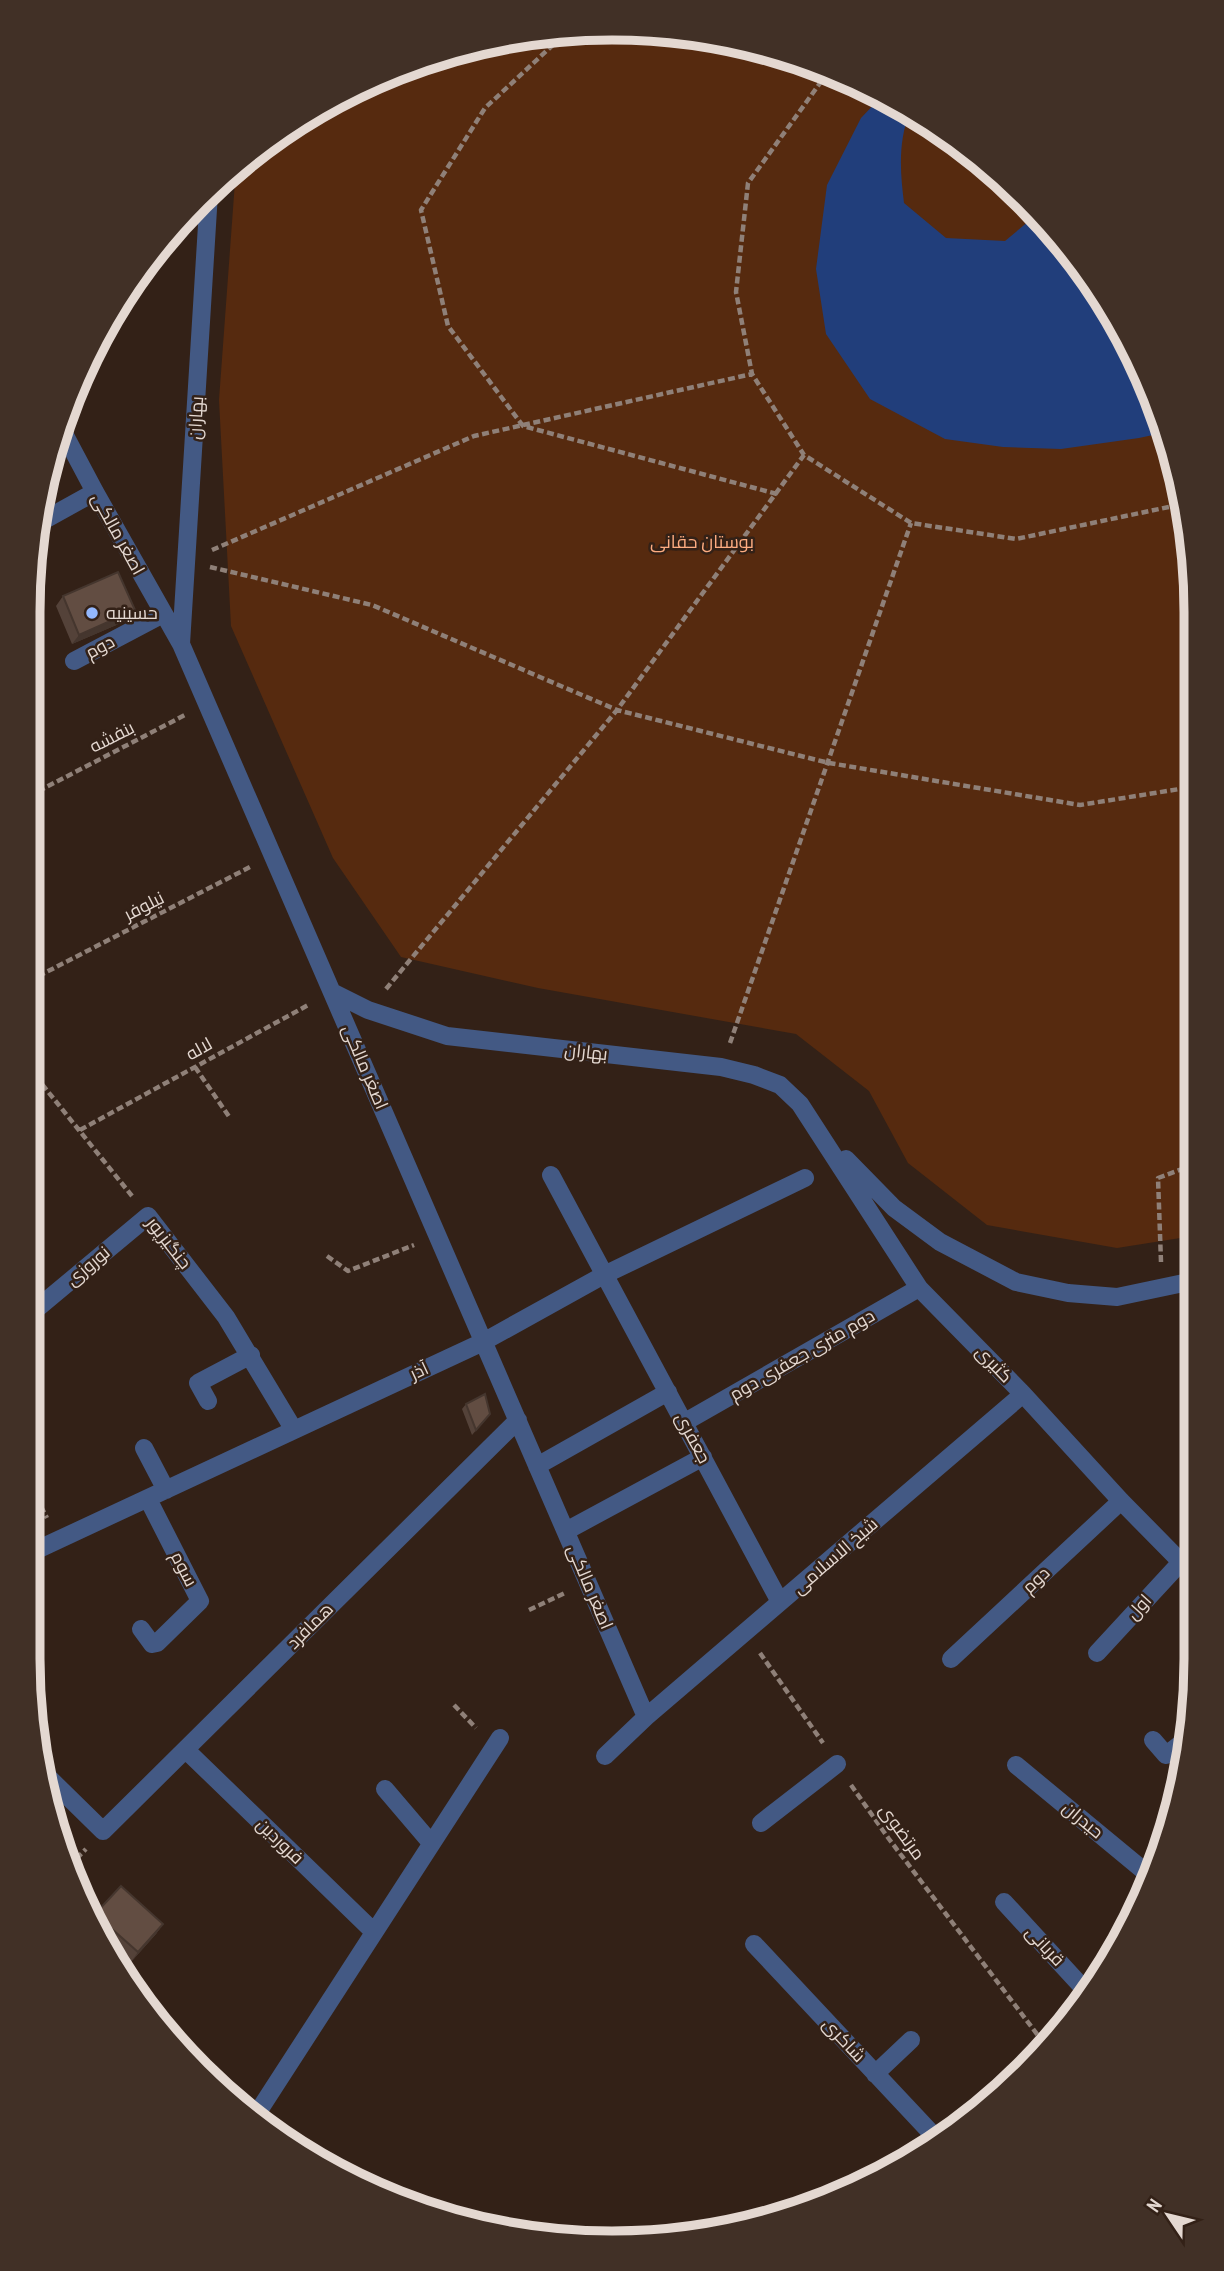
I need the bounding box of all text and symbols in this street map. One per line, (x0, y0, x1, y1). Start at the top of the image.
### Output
street label: بهاران (183, 396, 208, 440)
street label: اصغر مالکی (87, 489, 150, 579)
park label: بوستان حقانی (650, 530, 754, 553)
place label: حسینیه (106, 601, 158, 624)
marker: حسینیه (84, 605, 100, 621)
street label: دوم (81, 629, 119, 665)
street label: بنفشه (85, 716, 138, 758)
street label: نیلوفر (119, 886, 168, 926)
street label: اصغر مالکی (337, 1021, 394, 1113)
street label: لاله (181, 1032, 216, 1065)
street label: بهاران (563, 1038, 609, 1065)
street label: چنگیزپور (140, 1211, 197, 1274)
street label: نوروزی (61, 1241, 114, 1291)
street label: دوم متری جعفری دوم (725, 1304, 879, 1406)
street label: کثیری (971, 1340, 1018, 1387)
street label: آذر (405, 1356, 432, 1385)
street label: جعفری (671, 1408, 716, 1467)
street label: شیخ الاسلامی (787, 1512, 883, 1600)
street label: اصغر مالکی (562, 1541, 619, 1633)
street label: سوم (165, 1547, 203, 1591)
street label: دوم (1017, 1561, 1055, 1599)
street label: اول (1121, 1589, 1156, 1624)
street label: همافرد (281, 1597, 338, 1654)
street label: حیدران (1058, 1796, 1109, 1843)
street label: مرتضوی (874, 1799, 930, 1864)
street label: فروردین (252, 1813, 309, 1869)
street label: قربانی (1021, 1921, 1070, 1971)
street label: شاکری (818, 2012, 871, 2067)
north arrow (1133, 2180, 1203, 2250)
text: N (1141, 2194, 1167, 2216)

